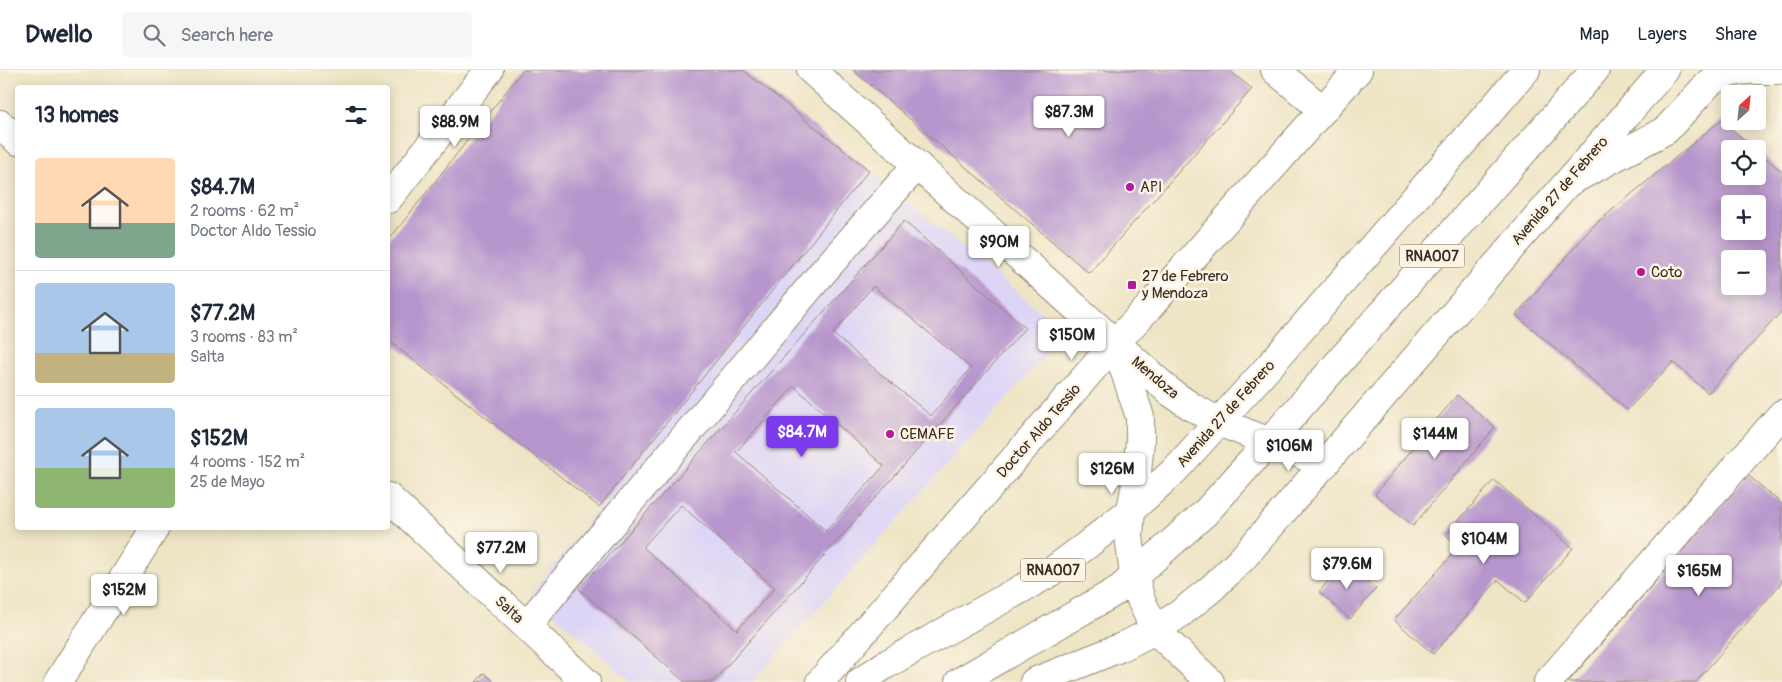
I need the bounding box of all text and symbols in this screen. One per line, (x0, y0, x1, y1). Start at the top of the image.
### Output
search box (122, 12, 472, 57)
text: Dwello (25, 20, 92, 49)
icon: search (140, 21, 168, 49)
text: Search here (180, 23, 273, 47)
text: Map (1580, 23, 1609, 46)
text: Layers (1637, 23, 1687, 46)
text: Share (1715, 23, 1757, 46)
north arrow (1721, 85, 1766, 130)
map controls (1721, 85, 1766, 295)
pin: $87.3M (1028, 96, 1110, 138)
icon: filters (342, 101, 370, 129)
text: 13 homes (35, 102, 118, 129)
text: $87.3M (1044, 102, 1094, 122)
pin: $88.9M (414, 106, 496, 148)
text: $88.9M (431, 112, 479, 132)
street label: Avenida 27 de Febrero (1508, 133, 1612, 249)
button: locate (1721, 140, 1766, 185)
text: $84.7M (190, 174, 255, 201)
icon: home (75, 178, 135, 238)
place label: API (1140, 178, 1162, 197)
marker: API (1124, 181, 1136, 193)
button: + (1721, 195, 1766, 240)
text: 2 rooms · 62 m² (190, 201, 299, 221)
text: Doctor Aldo Tessio (190, 221, 316, 241)
pin: $90M (969, 226, 1029, 268)
text: $90M (979, 232, 1019, 252)
road number: RNA007 (1400, 245, 1464, 268)
button: − (1721, 250, 1766, 295)
place label: Coto (1651, 263, 1682, 282)
marker: Coto (1635, 266, 1647, 278)
place label: 27 de Febrero y Mendoza (1141, 267, 1229, 303)
marker: 27 de Febrero y Mendoza (1126, 279, 1138, 291)
text: $77.2M (190, 300, 255, 327)
icon: home (75, 303, 135, 363)
pin: $150M (1037, 318, 1107, 361)
text: $150M (1049, 325, 1095, 345)
text: 3 rooms · 83 m² (190, 327, 298, 347)
text: Salta (190, 347, 224, 367)
street label: Mendoza (1127, 353, 1183, 403)
street label: Avenida 27 de Febrero (1173, 356, 1279, 472)
street label: Doctor Aldo Tessio (993, 380, 1085, 482)
pin: $84.7M (761, 416, 843, 458)
pin: $144M (1400, 418, 1470, 460)
text: $84.7M (777, 422, 827, 442)
text: $144M (1412, 424, 1458, 444)
text: $152M (190, 425, 248, 452)
place label: CEMAFE (900, 425, 955, 444)
icon: home (75, 428, 135, 488)
marker: CEMAFE (884, 428, 896, 440)
pin: $106M (1254, 430, 1324, 472)
text: $106M (1266, 436, 1312, 456)
text: 4 rooms · 152 m² (190, 452, 305, 472)
pin: $126M (1077, 452, 1147, 495)
text: $126M (1090, 459, 1134, 479)
text: 25 de Mayo (190, 472, 265, 492)
pin: $104M (1449, 522, 1519, 565)
text: $104M (1461, 529, 1507, 549)
pin: $77.2M (460, 532, 542, 574)
text: $77.2M (476, 538, 526, 558)
pin: $79.6M (1306, 548, 1388, 590)
text: $79.6M (1322, 554, 1372, 574)
pin: $165M (1664, 554, 1734, 597)
road number: RNA007 (1020, 558, 1086, 582)
text: $165M (1677, 561, 1721, 581)
pin: $152M (89, 574, 159, 616)
text: $152M (102, 580, 146, 600)
street label: Salta (491, 592, 527, 628)

